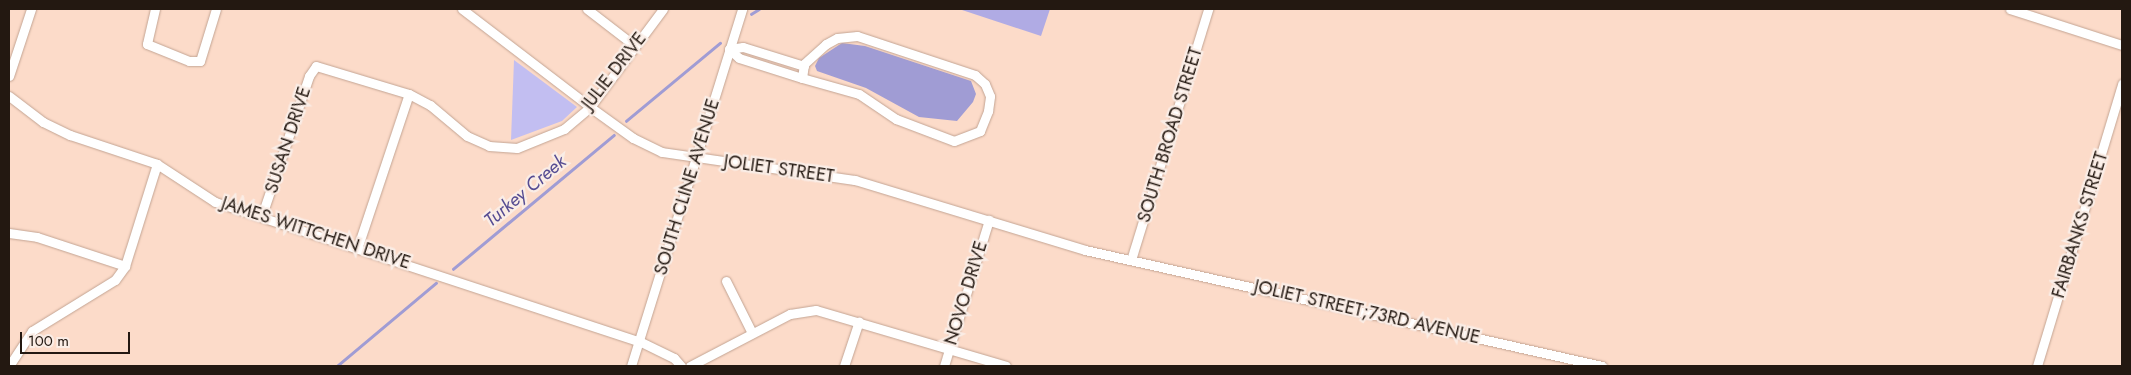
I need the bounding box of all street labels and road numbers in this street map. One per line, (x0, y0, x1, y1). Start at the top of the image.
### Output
street label: JULIE DRIVE (577, 28, 651, 114)
street label: SOUTH BROAD STREET (1133, 45, 1207, 225)
street label: SUSAN DRIVE (261, 84, 315, 196)
street label: SOUTH CLINE AVENUE (650, 96, 724, 278)
street label: FAIRBANKS STREET (2048, 149, 2112, 301)
street label: JOLIET STREET (722, 151, 836, 187)
street label: JAMES WITTCHEN DRIVE (219, 192, 413, 274)
street label: NOVO DRIVE (940, 239, 992, 347)
street label: JOLIET STREET;73RD AVENUE (1252, 275, 1482, 349)

